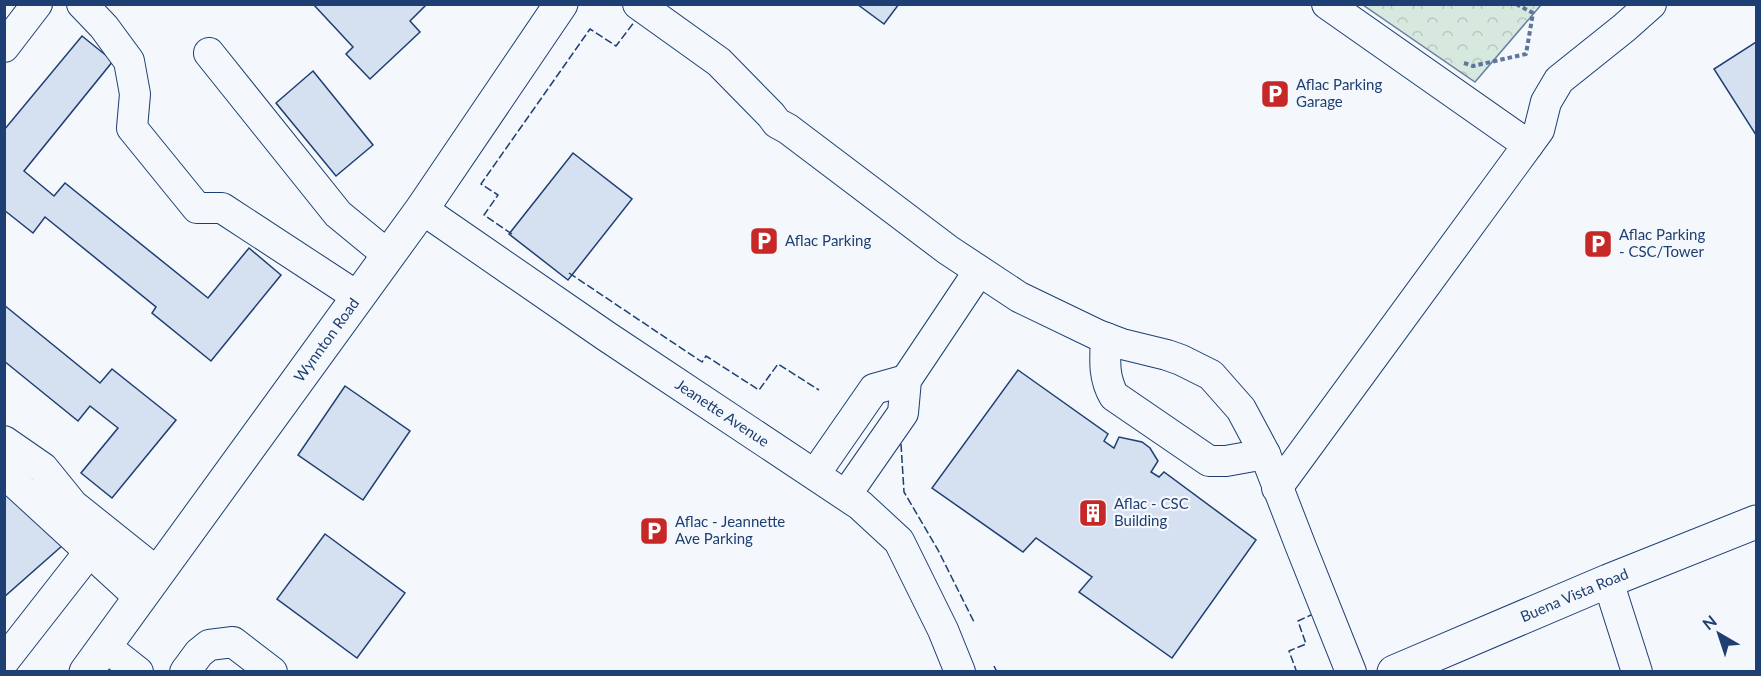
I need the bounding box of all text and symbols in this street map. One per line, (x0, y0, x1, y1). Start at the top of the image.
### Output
place label: Aflac Parking Garage (1296, 75, 1382, 110)
parking icon: Aflac Parking Garage (1259, 78, 1291, 110)
parking icon: Aflac Parking (748, 225, 780, 257)
place label: Aflac Parking - CSC/Tower (1619, 225, 1705, 260)
parking icon: Aflac Parking - CSC/Tower (1582, 228, 1614, 260)
place label: Aflac Parking (785, 231, 871, 249)
street label: Wynnton Road (290, 294, 362, 385)
street label: Jeanette Avenue (672, 375, 773, 450)
place label: Aflac - CSC Building (1114, 494, 1189, 529)
building icon: Aflac - CSC Building (1077, 497, 1109, 529)
place label: Aflac - Jeannette Ave Parking (675, 512, 785, 547)
parking icon: Aflac - Jeannette Ave Parking (638, 515, 670, 547)
street label: Buena Vista Road (1517, 564, 1631, 625)
north arrow (1689, 604, 1749, 664)
text: N (1698, 611, 1720, 633)

